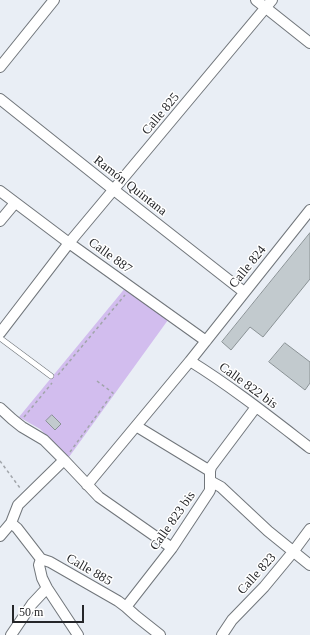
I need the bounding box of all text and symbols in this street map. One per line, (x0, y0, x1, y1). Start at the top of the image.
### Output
street label: Calle 825 (139, 90, 183, 138)
street label: Ramón Quintana (90, 153, 170, 219)
street label: Calle 887 (85, 235, 135, 277)
street label: Calle 824 (226, 243, 270, 291)
street label: Calle 822 bis (216, 360, 280, 412)
street label: Calle 823 bis (147, 488, 199, 554)
street label: Calle 823 (234, 550, 280, 598)
street label: Calle 885 (63, 551, 115, 589)
scale bar (14, 597, 86, 623)
text: 50 m (19, 605, 43, 619)

